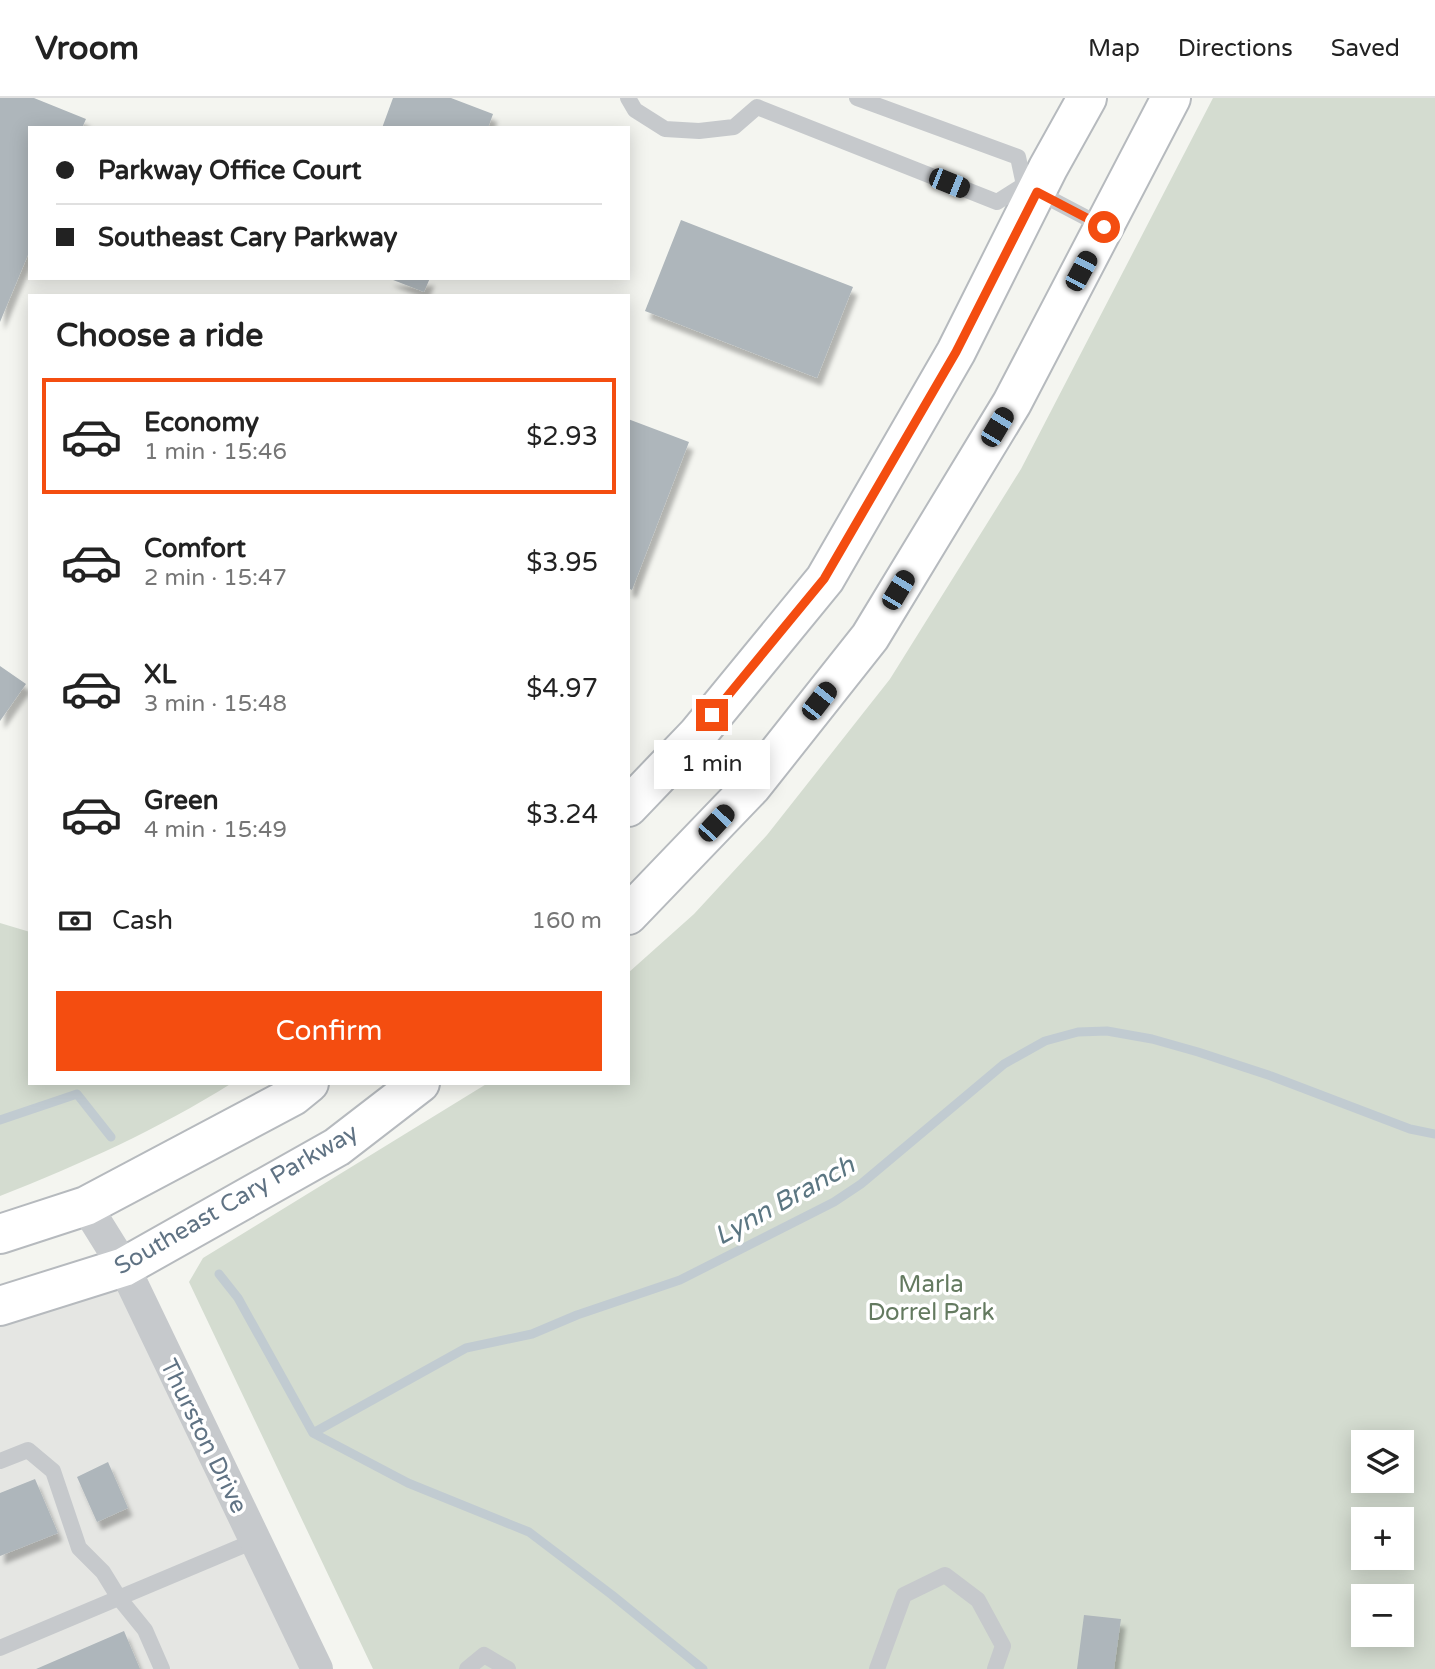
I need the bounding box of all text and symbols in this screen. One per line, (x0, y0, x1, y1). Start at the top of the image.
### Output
text: Vroom (35, 29, 139, 68)
text: Map (1088, 34, 1140, 63)
text: Directions (1178, 34, 1293, 63)
text: Saved (1331, 34, 1400, 63)
text: Parkway Office Court (98, 155, 361, 186)
car (926, 165, 973, 201)
route start (1088, 211, 1120, 243)
text: Southeast Cary Parkway (98, 222, 398, 253)
car (1062, 248, 1101, 294)
text: Choose a ride (56, 317, 263, 355)
car (978, 404, 1017, 450)
icon: car (60, 405, 123, 468)
text: Economy (144, 407, 259, 438)
text: $2.93 (526, 421, 598, 452)
text: 1 min · 15:46 (144, 438, 287, 466)
icon: car (60, 531, 123, 594)
text: Comfort (144, 533, 246, 564)
text: $3.95 (526, 547, 598, 578)
text: 2 min · 15:47 (144, 564, 287, 592)
car (879, 567, 918, 613)
icon: car (60, 657, 123, 720)
text: XL (144, 659, 176, 690)
text: $4.97 (526, 673, 598, 704)
car (798, 678, 841, 724)
text: 3 min · 15:48 (144, 690, 287, 718)
route end (696, 699, 728, 731)
callout: 1 min (654, 740, 770, 788)
text: 1 min (681, 750, 743, 778)
icon: car (60, 783, 123, 846)
text: Green (144, 785, 219, 816)
text: $3.24 (526, 799, 598, 830)
car (694, 800, 739, 846)
text: 4 min · 15:49 (144, 816, 287, 844)
icon: cash (56, 902, 94, 940)
text: Cash (112, 905, 173, 936)
text: 160 m (532, 907, 602, 935)
button: Confirm (56, 991, 602, 1071)
street label: Southeast Cary Parkway (109, 1118, 363, 1281)
water label: Lynn Branch (709, 1149, 861, 1252)
park label: Marla Dorrel Park (867, 1270, 995, 1327)
street label: Thurston Drive (154, 1354, 253, 1518)
map controls (1351, 1430, 1414, 1647)
button: layers (1351, 1430, 1414, 1493)
button: + (1351, 1507, 1414, 1570)
button: − (1351, 1584, 1414, 1647)

